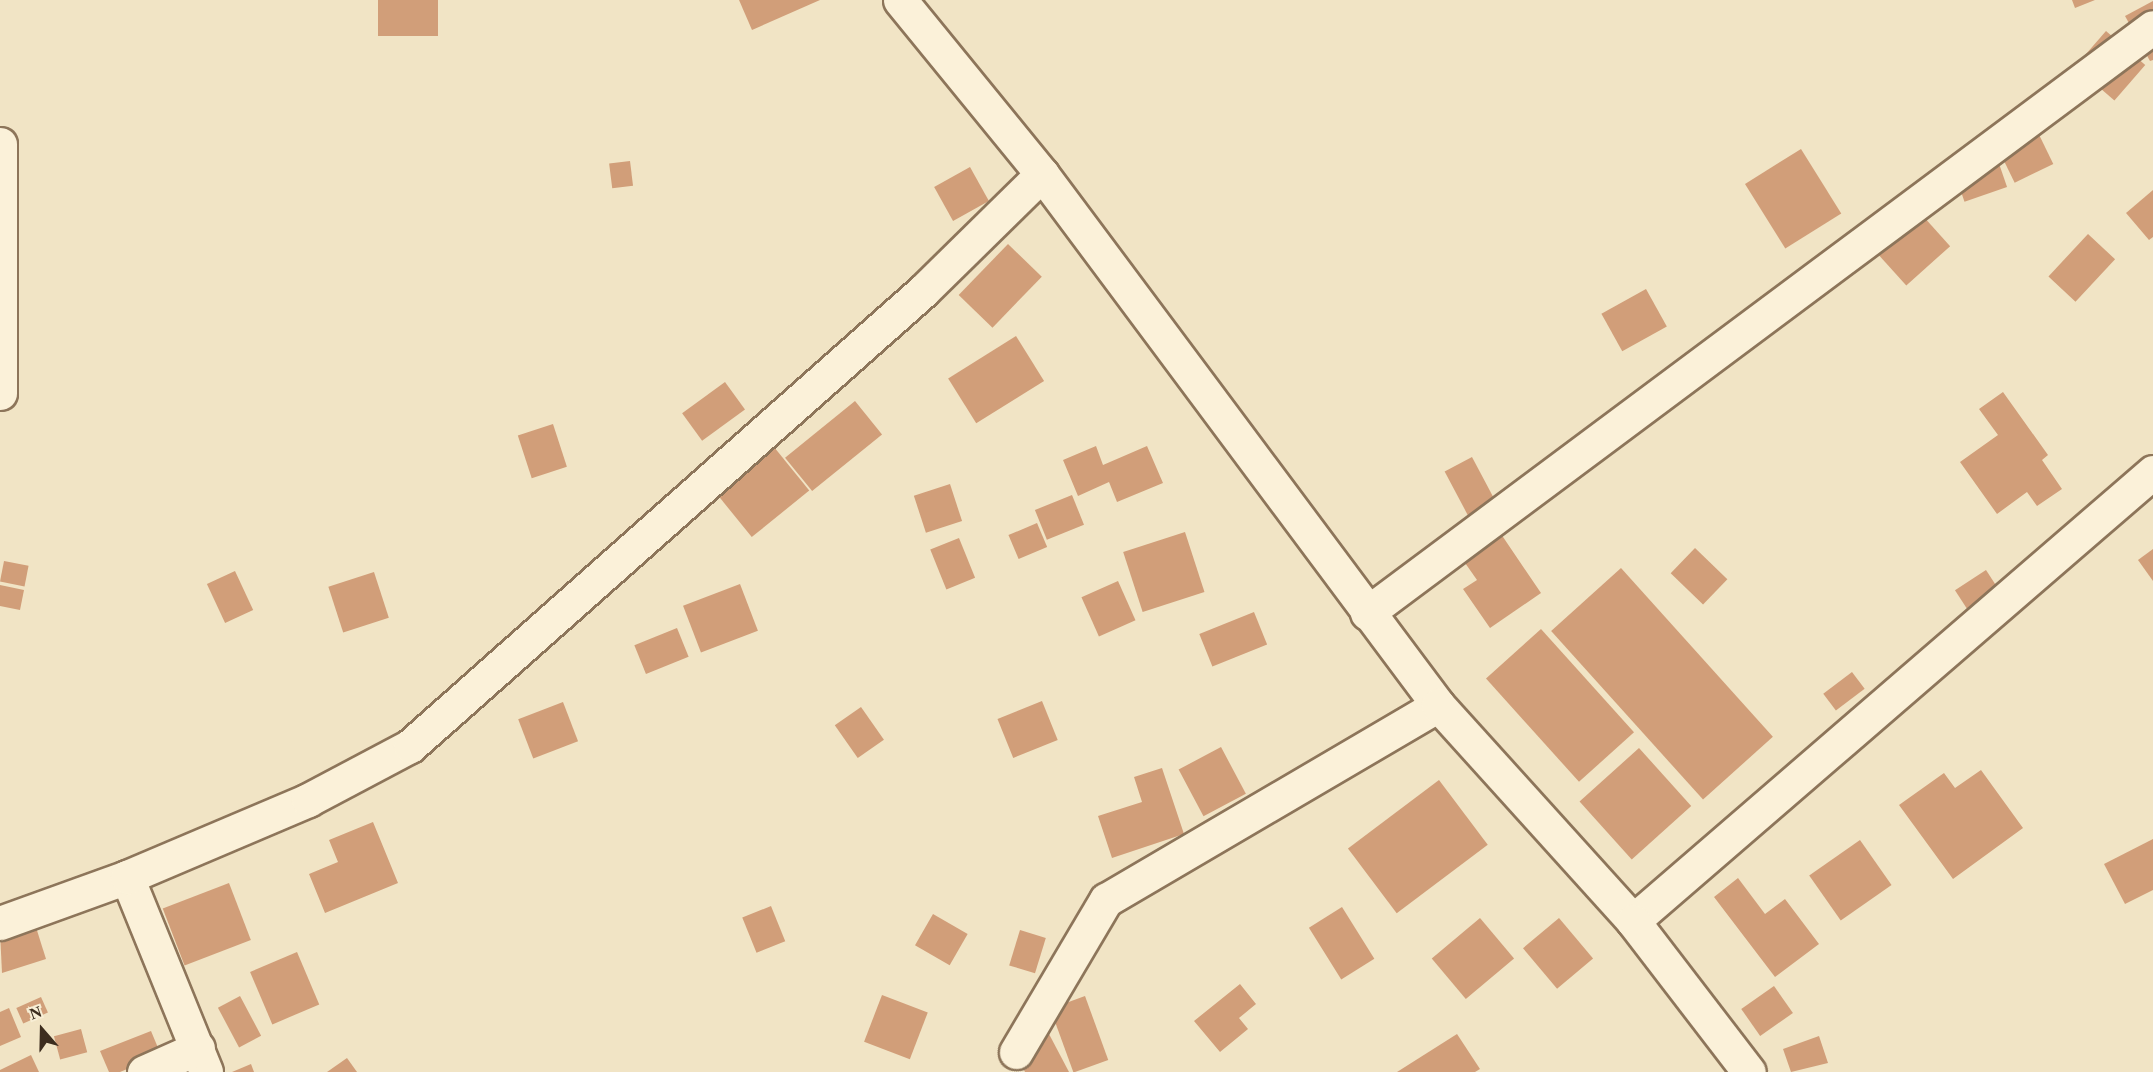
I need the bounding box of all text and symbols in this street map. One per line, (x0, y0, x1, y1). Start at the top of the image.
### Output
north arrow (12, 1000, 72, 1060)
text: N (27, 1003, 44, 1023)

